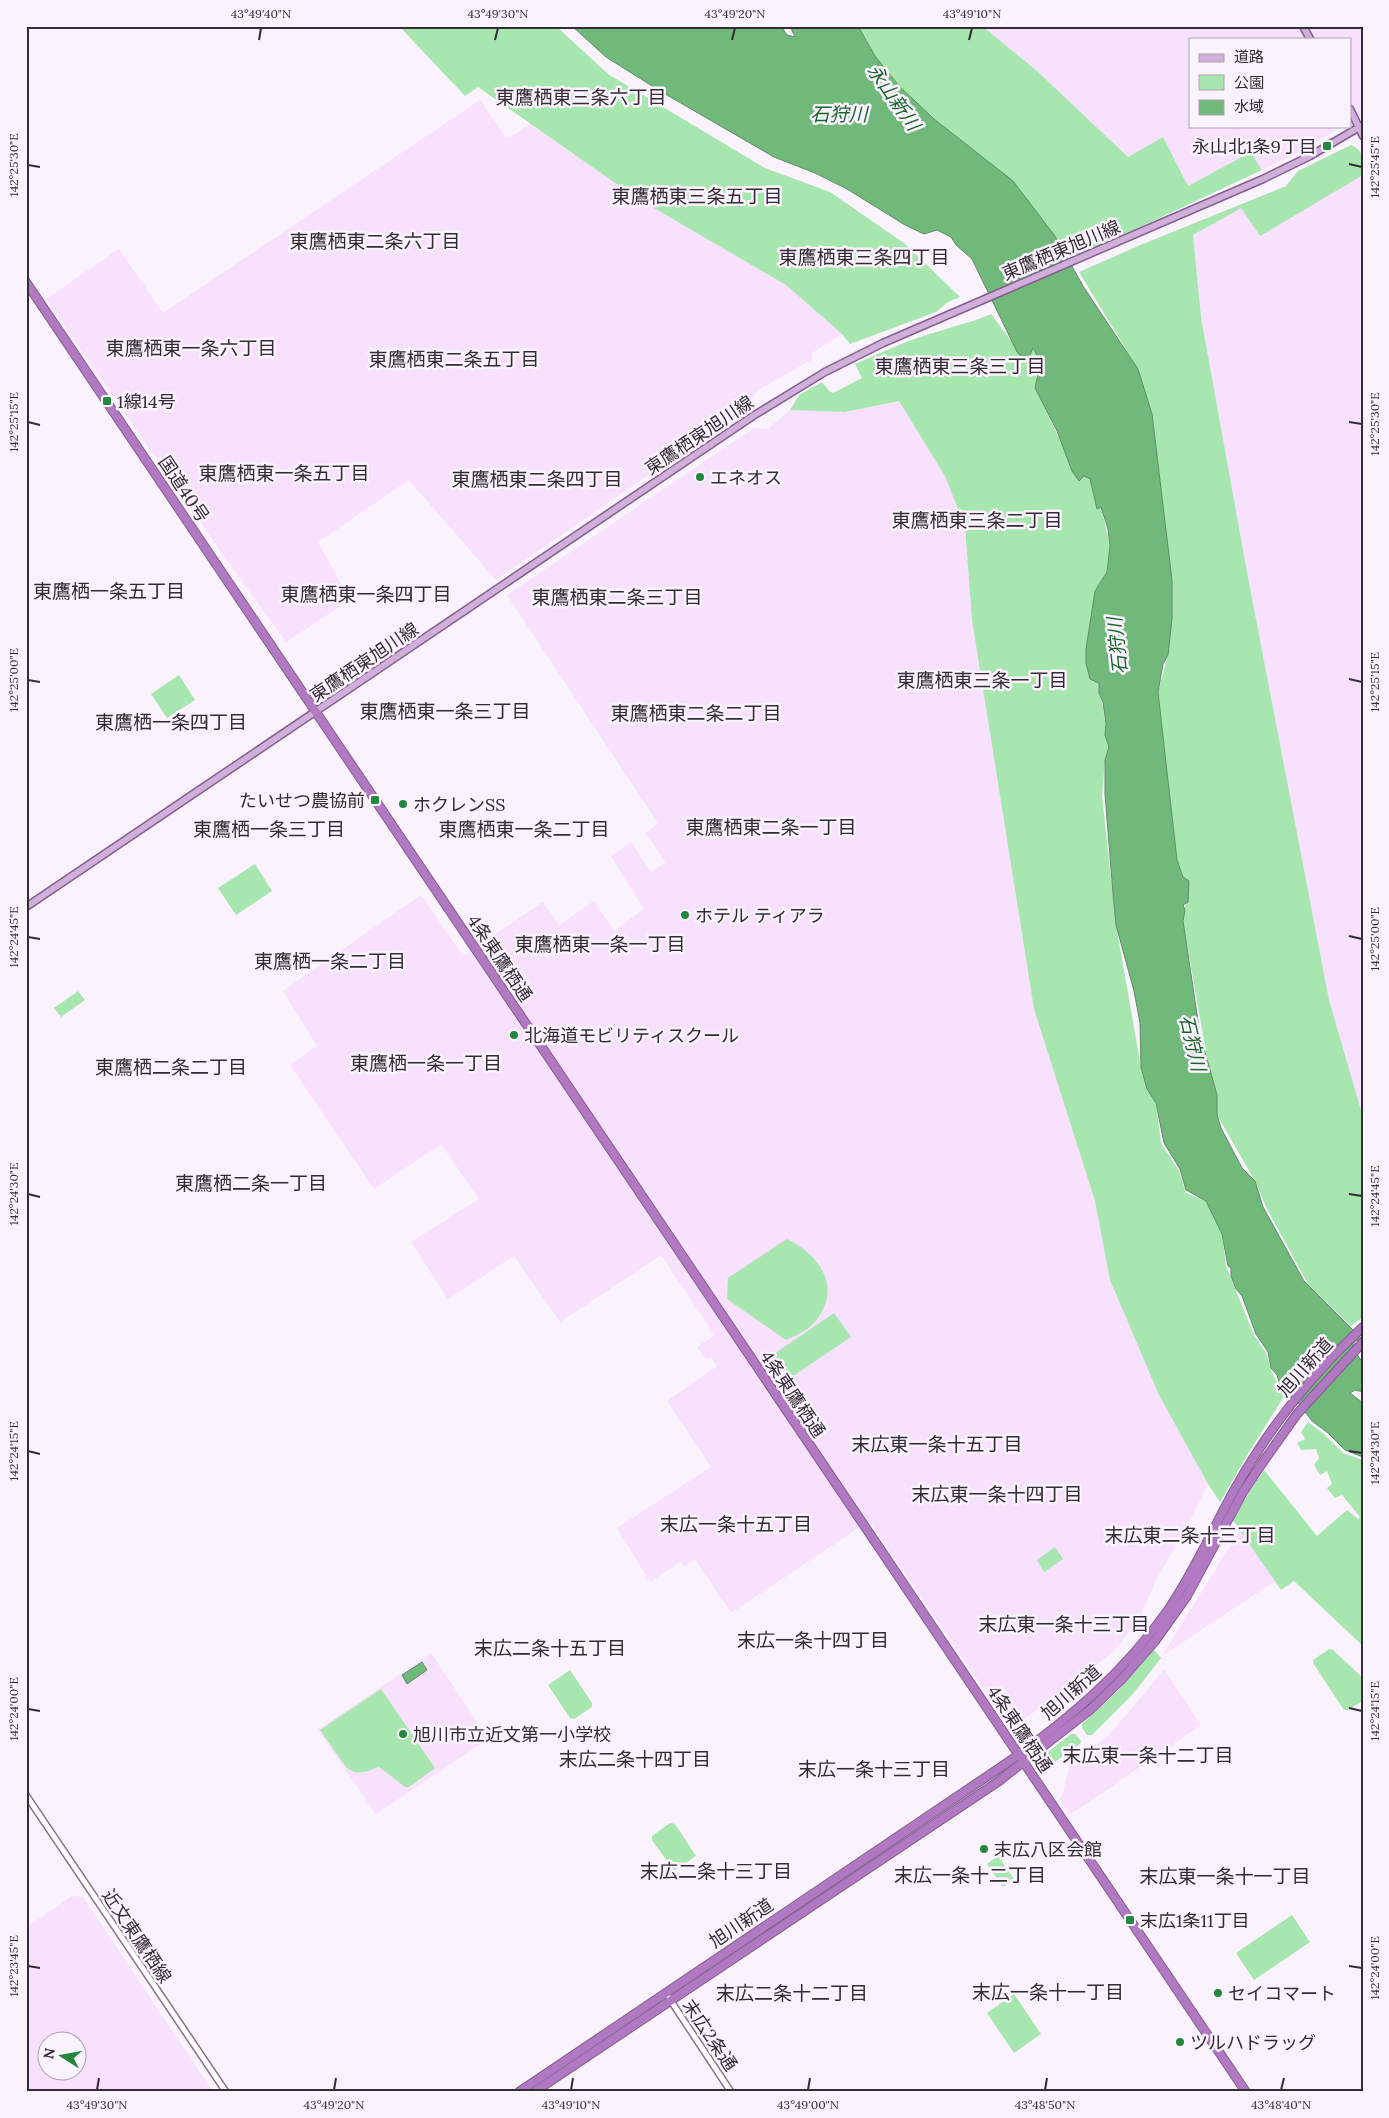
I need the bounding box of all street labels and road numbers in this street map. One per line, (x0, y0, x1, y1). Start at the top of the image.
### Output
street label: 東鷹栖東旭川線 (999, 215, 1123, 285)
street label: 東鷹栖東旭川線 (640, 390, 758, 480)
street label: 国道40号 (154, 452, 214, 526)
street label: 東鷹栖東旭川線 (305, 617, 423, 707)
street label: 4条東鷹栖通 (463, 910, 537, 1006)
street label: 旭川新道 (1272, 1333, 1338, 1401)
street label: 4条東鷹栖通 (756, 1346, 830, 1442)
street label: 旭川新道 (1036, 1660, 1106, 1724)
street label: 4条東鷹栖通 (983, 1681, 1057, 1777)
street label: 近文東鷹栖線 (97, 1885, 177, 1987)
street label: 旭川新道 (705, 1893, 777, 1953)
street label: 末広2条通 (678, 1995, 742, 2075)

